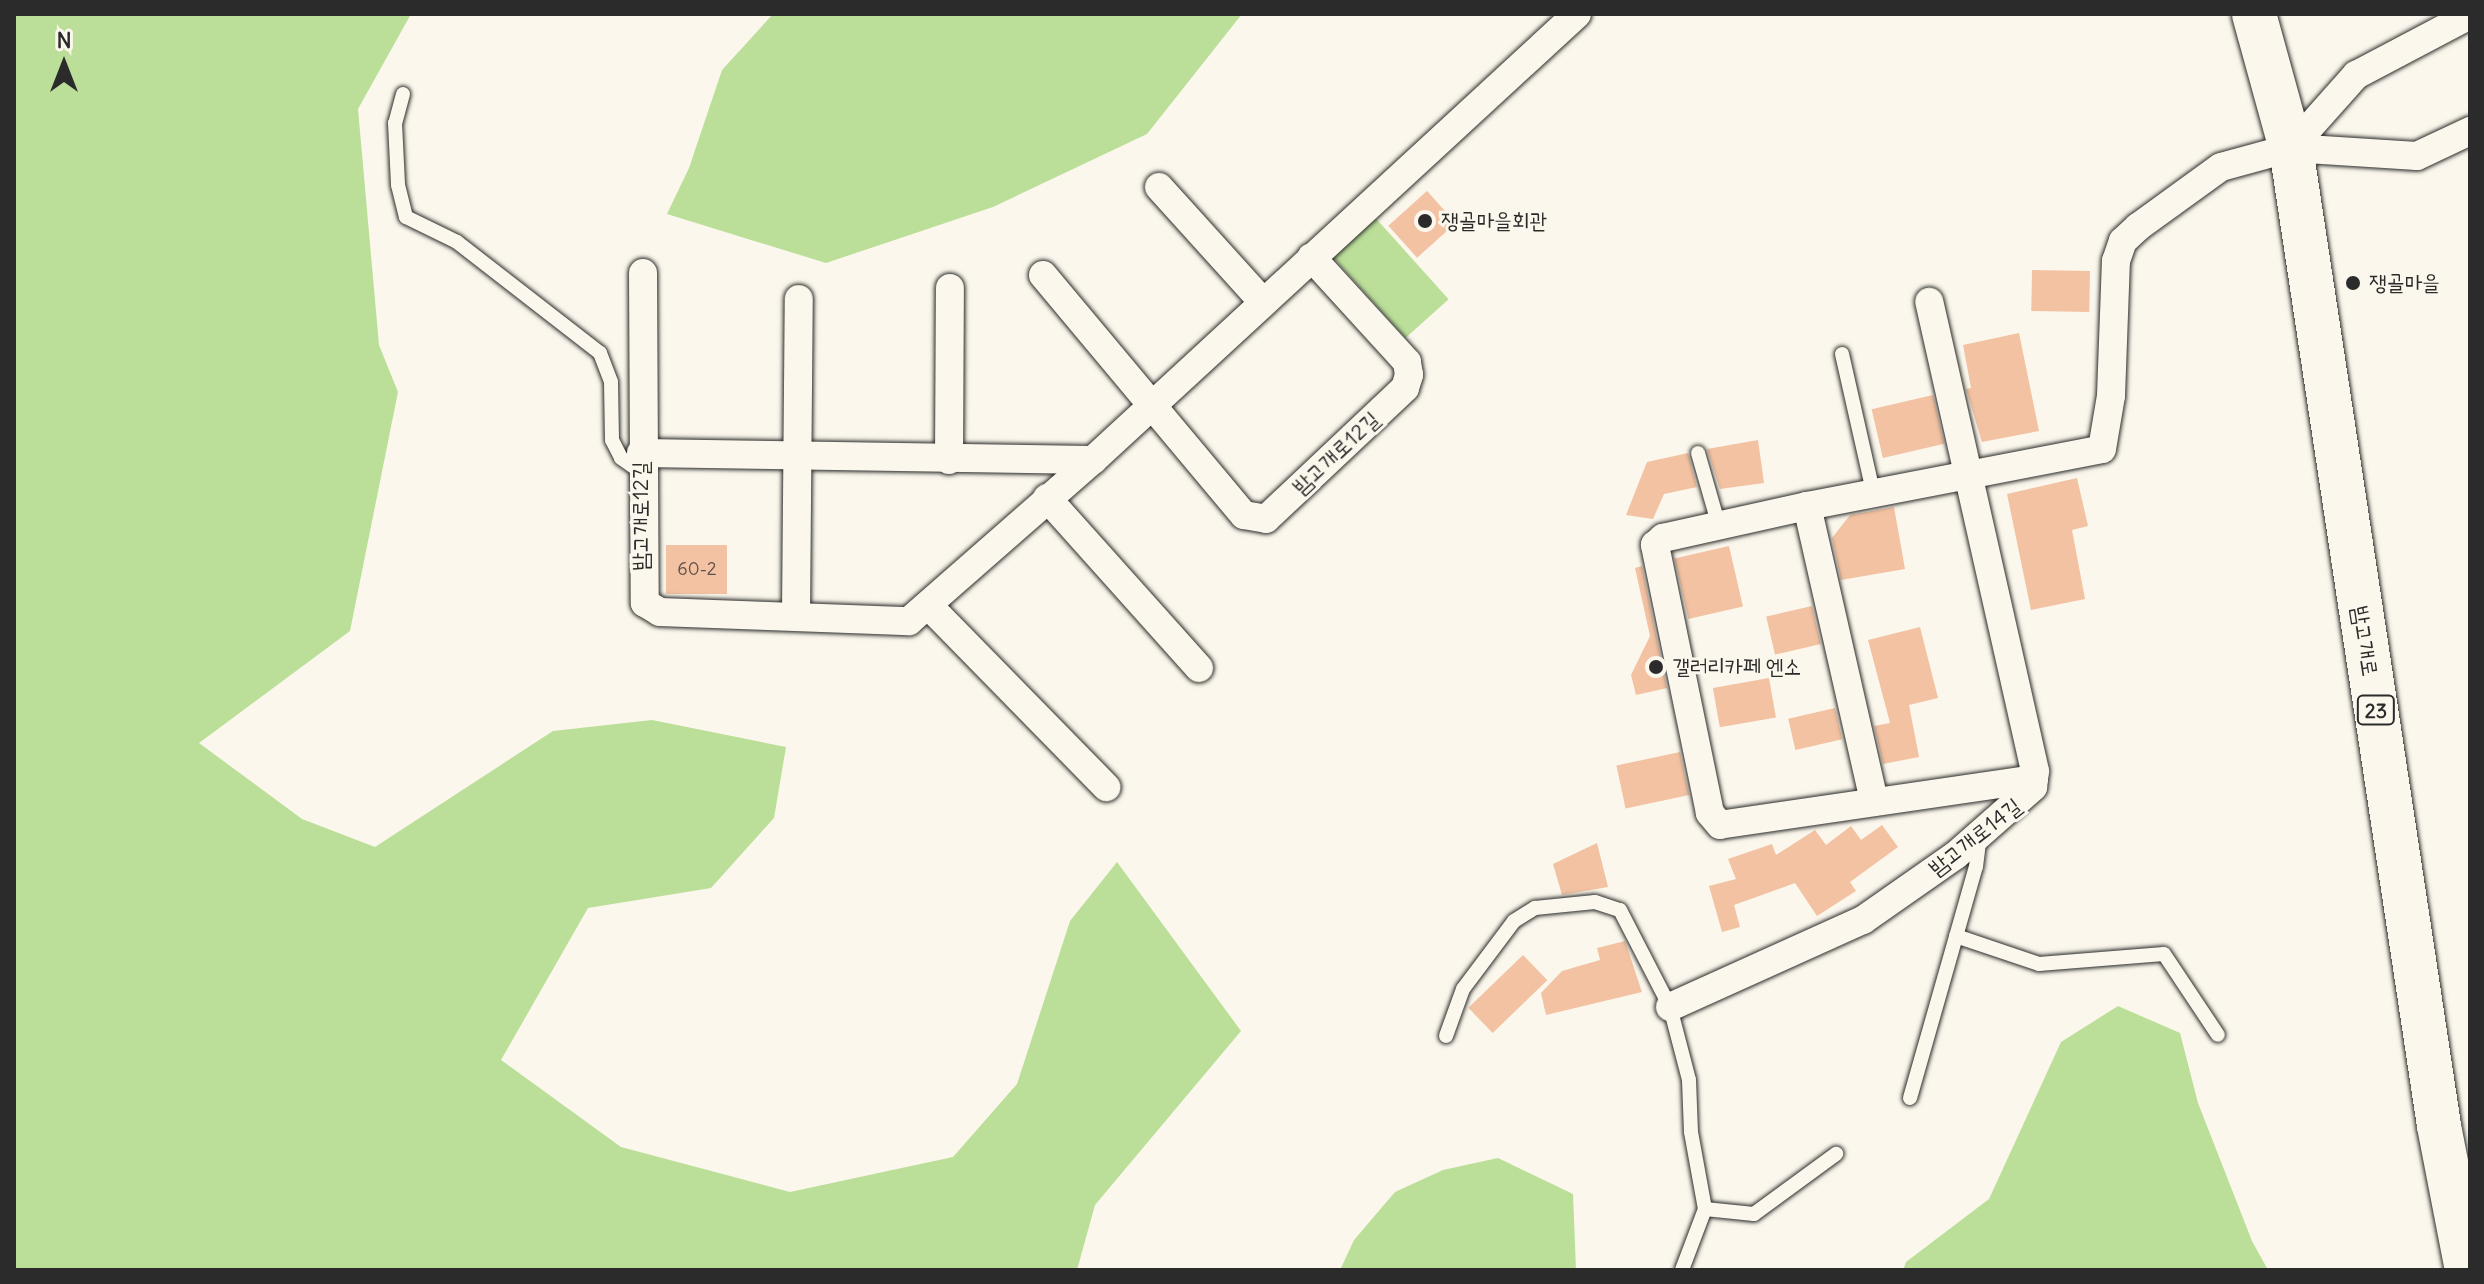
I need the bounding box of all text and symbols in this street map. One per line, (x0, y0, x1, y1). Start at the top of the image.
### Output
north arrow (24, 24, 104, 104)
text: N (56, 26, 72, 54)
place label: 쟁골마을회관 (1441, 208, 1547, 234)
marker: 쟁골마을회관 (1416, 212, 1434, 230)
place label: 쟁골마을 (2369, 270, 2440, 296)
marker: 쟁골마을 (2344, 274, 2362, 292)
street label: 밤고개로12길 (1287, 406, 1385, 500)
street label: 밤고개로12길 (628, 461, 654, 571)
house number: 60-2 (677, 558, 717, 580)
street label: 밤고개로 (2346, 604, 2384, 678)
place label: 갤러리카페 엔소 (1672, 654, 1801, 680)
marker: 갤러리카페 엔소 (1647, 658, 1665, 676)
road number: 23 (2356, 694, 2396, 726)
street label: 밤고개로14길 (1924, 793, 2026, 881)

